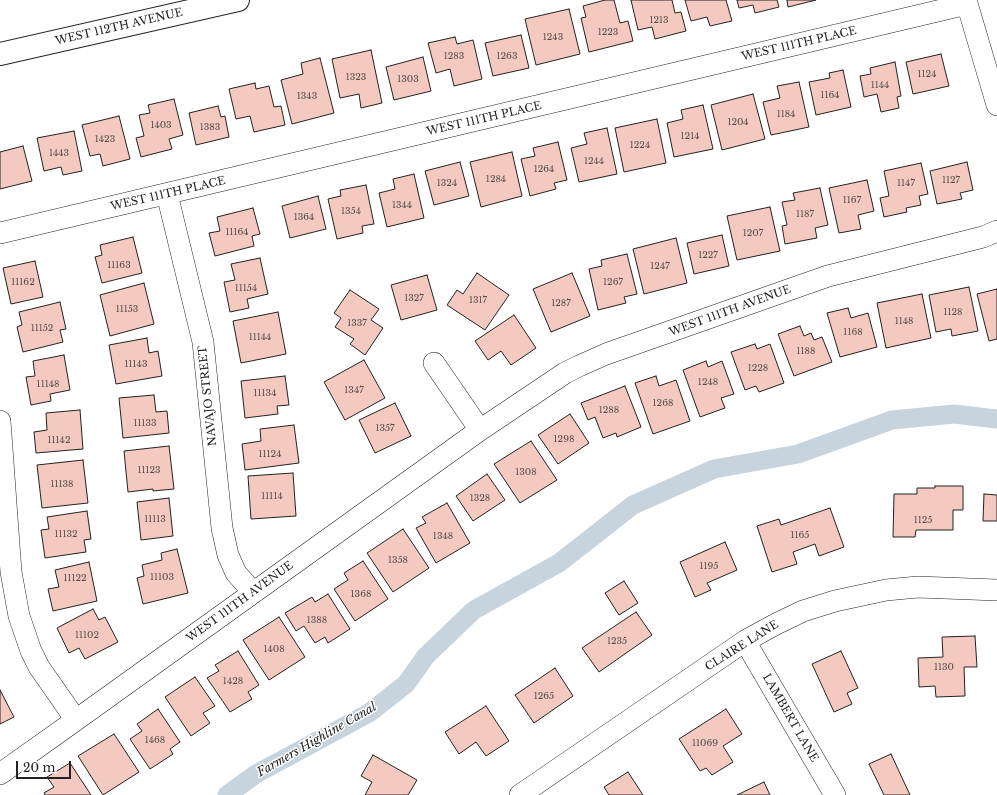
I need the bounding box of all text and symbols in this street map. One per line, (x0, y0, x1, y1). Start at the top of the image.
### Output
street label: WEST 112TH AVENUE (54, 6, 184, 48)
house number: 1213 (649, 15, 669, 25)
street label: WEST 111TH PLACE (740, 24, 858, 64)
house number: 1223 (598, 27, 618, 37)
house number: 1243 (543, 32, 563, 42)
house number: 1283 (444, 51, 464, 61)
house number: 1263 (497, 51, 517, 61)
house number: 1124 (918, 69, 936, 79)
house number: 1323 (346, 72, 366, 82)
house number: 1303 (397, 74, 419, 84)
house number: 1144 (871, 80, 889, 90)
house number: 1164 (820, 90, 840, 100)
house number: 1343 (297, 91, 317, 101)
street label: WEST 111TH PLACE (425, 99, 543, 139)
house number: 1184 (777, 109, 795, 119)
house number: 1204 (727, 117, 749, 127)
house number: 1403 (150, 120, 172, 130)
house number: 1383 (200, 122, 220, 132)
house number: 1214 (681, 131, 699, 141)
house number: 1423 (95, 134, 115, 144)
house number: 1224 (630, 140, 650, 150)
house number: 1443 (49, 148, 69, 158)
house number: 1244 (584, 156, 604, 166)
house number: 1264 (534, 164, 554, 174)
street label: WEST 111TH PLACE (109, 174, 227, 214)
house number: 1284 (486, 174, 506, 184)
house number: 1127 (942, 175, 960, 185)
house number: 1324 (437, 178, 457, 188)
house number: 1147 (897, 178, 915, 188)
house number: 1167 (843, 195, 861, 205)
house number: 1344 (392, 200, 412, 210)
house number: 1354 (341, 206, 361, 216)
house number: 1187 (796, 209, 814, 219)
house number: 1364 (294, 212, 314, 222)
house number: 11164 (225, 227, 249, 237)
house number: 1207 (743, 228, 763, 238)
house number: 1227 (698, 250, 718, 260)
house number: 11163 (107, 260, 131, 270)
house number: 1247 (650, 261, 670, 271)
house number: 11162 (11, 277, 35, 287)
house number: 1267 (603, 277, 623, 287)
house number: 11154 (235, 283, 257, 293)
street label: WEST 111TH AVENUE (667, 283, 793, 339)
house number: 1327 (404, 293, 424, 303)
house number: 1317 (469, 295, 487, 305)
house number: 1287 (551, 298, 571, 308)
house number: 11153 (116, 304, 138, 314)
house number: 1128 (943, 307, 963, 317)
house number: 1148 (895, 316, 913, 326)
house number: 1337 (347, 318, 367, 328)
house number: 11152 (31, 323, 53, 333)
house number: 1168 (843, 327, 863, 337)
house number: 11144 (249, 332, 271, 342)
street label: NAVAJO STREET (196, 345, 220, 447)
house number: 1188 (797, 346, 815, 356)
house number: 11143 (125, 359, 147, 369)
house number: 1228 (748, 363, 768, 373)
house number: 1248 (698, 377, 718, 387)
house number: 11148 (37, 379, 59, 389)
house number: 1347 (344, 385, 364, 395)
house number: 11134 (254, 388, 276, 398)
house number: 1268 (653, 398, 673, 408)
house number: 1288 (599, 405, 619, 415)
house number: 11133 (133, 418, 157, 428)
house number: 1357 (375, 423, 395, 433)
house number: 1298 (554, 434, 574, 444)
house number: 11142 (48, 435, 70, 445)
house number: 11124 (259, 449, 281, 459)
house number: 11123 (137, 465, 161, 475)
house number: 1308 (515, 467, 537, 477)
house number: 11138 (50, 479, 74, 489)
house number: 11114 (261, 491, 283, 501)
house number: 1328 (470, 493, 490, 503)
house number: 11113 (144, 514, 166, 524)
house number: 1125 (914, 515, 932, 525)
house number: 11132 (54, 529, 78, 539)
house number: 1165 (791, 530, 809, 540)
house number: 1348 (433, 531, 453, 541)
house number: 1358 (388, 555, 408, 565)
street label: WEST 111TH AVENUE (184, 559, 296, 645)
house number: 1195 (700, 561, 718, 571)
house number: 11103 (150, 572, 174, 582)
house number: 11122 (63, 573, 87, 583)
house number: 1368 (351, 589, 371, 599)
house number: 1388 (307, 615, 327, 625)
street label: CLAIRE LANE (703, 618, 781, 674)
house number: 11102 (75, 630, 99, 640)
house number: 1235 (607, 636, 627, 646)
house number: 1408 (263, 644, 285, 654)
house number: 1130 (934, 662, 954, 672)
street label: LAMBERT LANE (759, 672, 821, 764)
house number: 1428 (223, 676, 243, 686)
house number: 1265 (534, 691, 554, 701)
water label: Farmers Highline Canal (255, 700, 379, 780)
house number: 1468 (145, 735, 165, 745)
house number: 11069 (692, 738, 718, 748)
scale bar (18, 753, 73, 779)
text: 20 m (23, 760, 55, 775)

